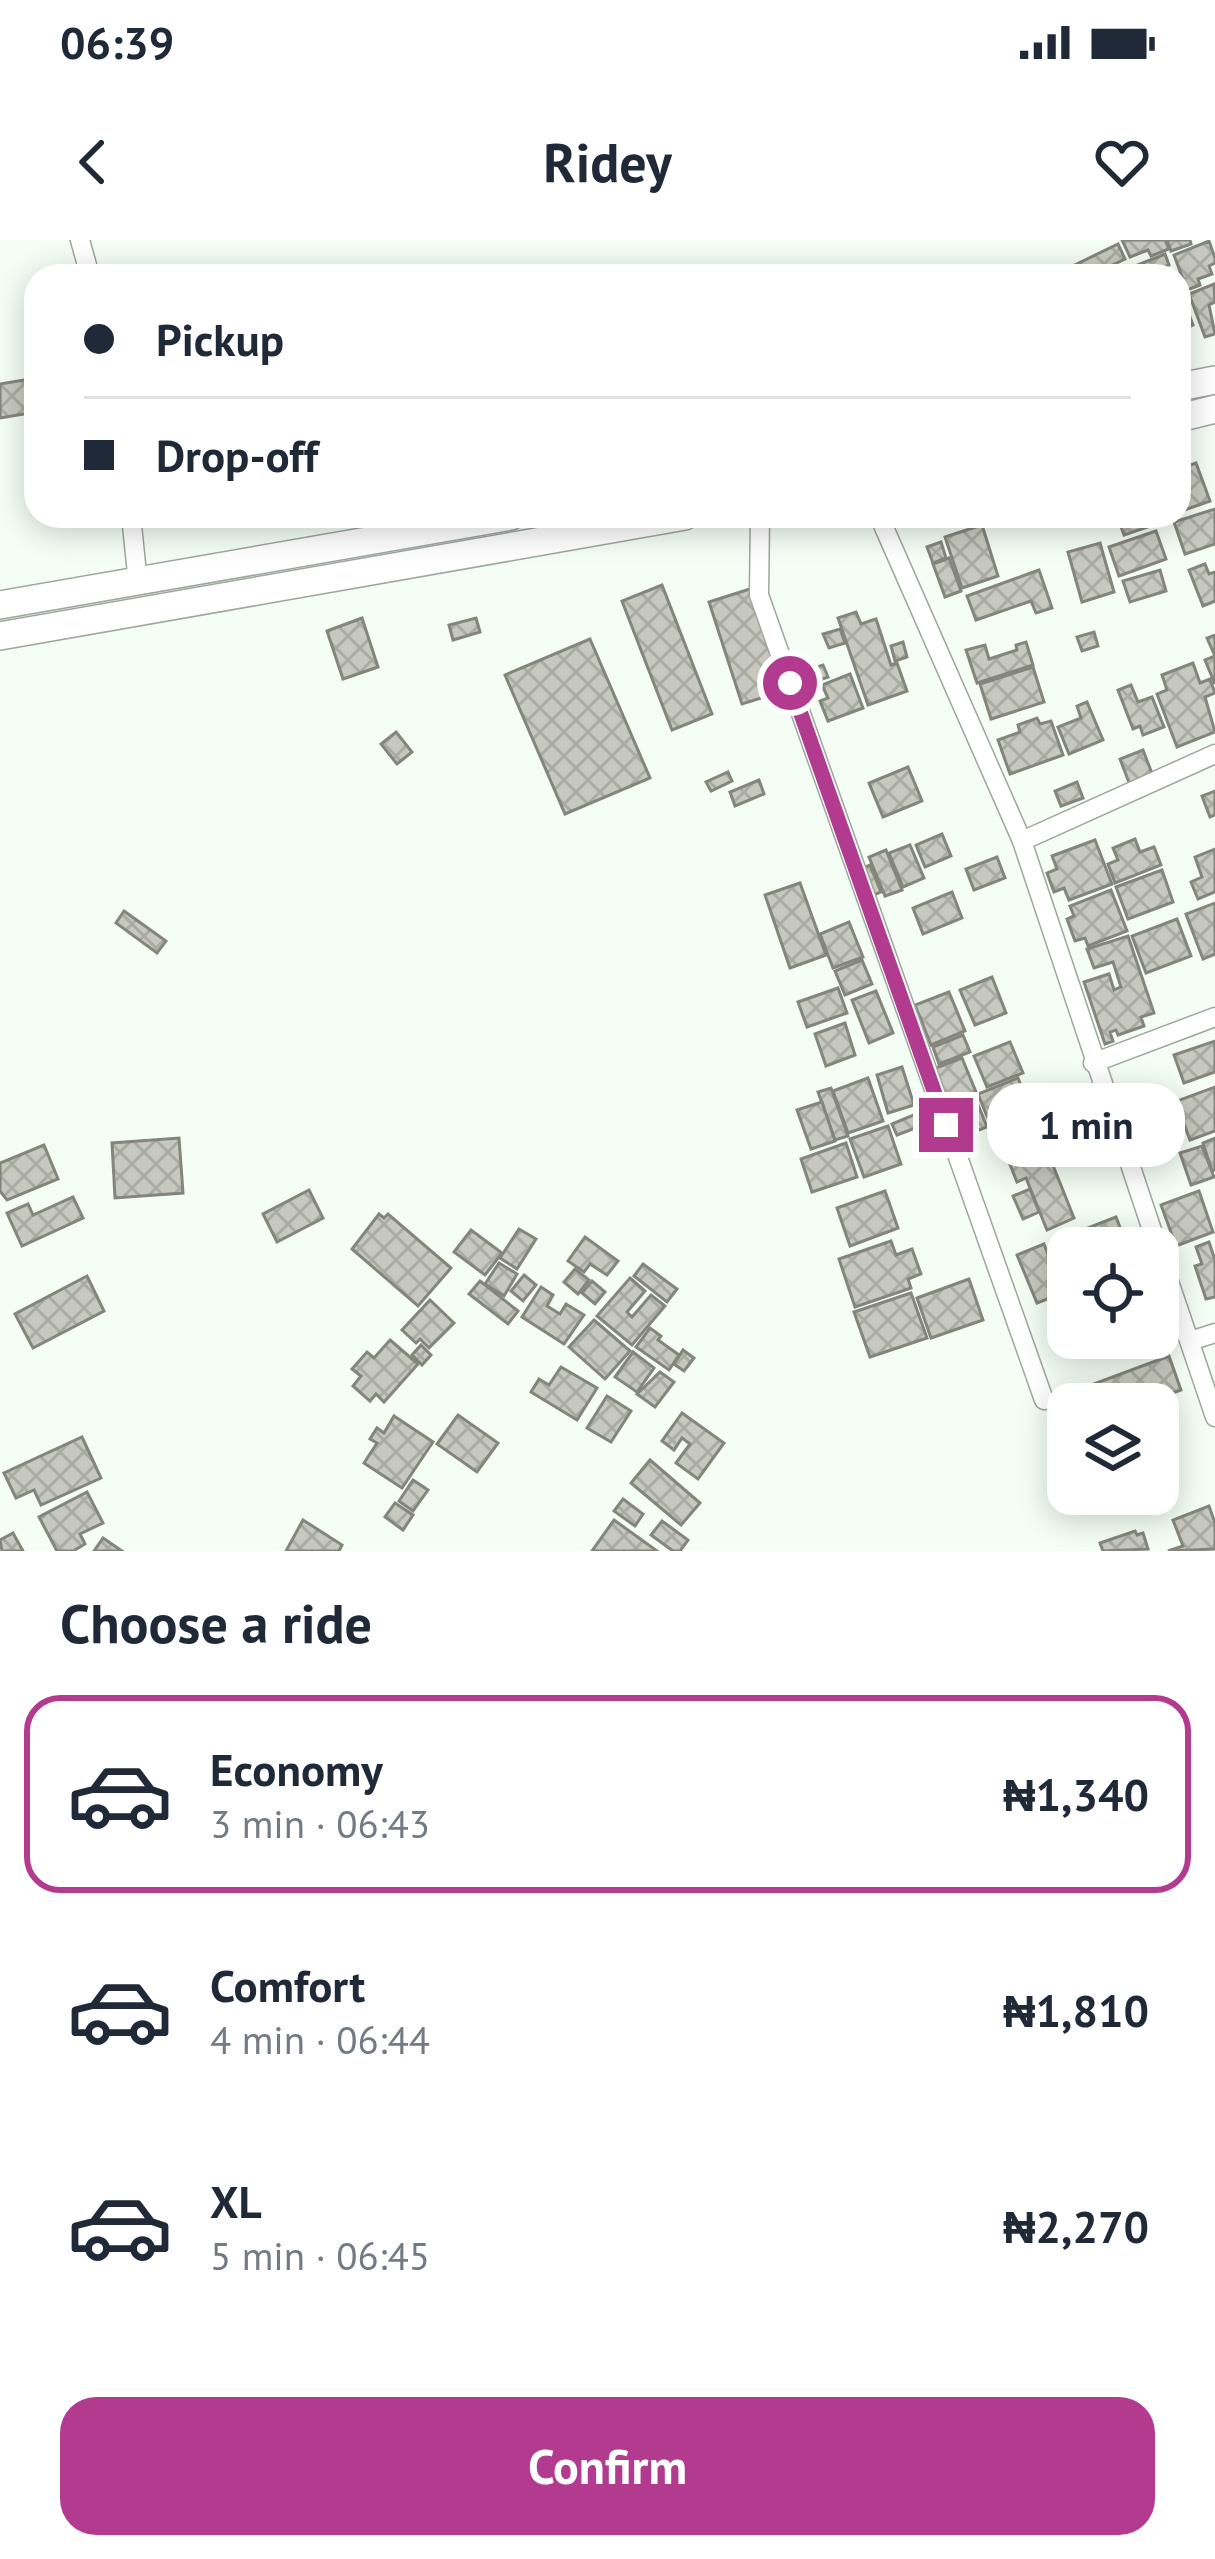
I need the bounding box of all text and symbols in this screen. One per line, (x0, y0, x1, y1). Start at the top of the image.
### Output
text: 06:39 (60, 13, 174, 71)
text: Ridey (543, 127, 672, 197)
icon: back (60, 129, 126, 195)
icon: heart (1089, 129, 1155, 195)
text: Pickup (156, 310, 284, 368)
text: Drop-off (156, 426, 318, 484)
route start (763, 656, 817, 710)
callout: 1 min (988, 1083, 1186, 1167)
route end (919, 1098, 973, 1152)
text: 1 min (1038, 1099, 1134, 1150)
map controls (1047, 1227, 1179, 1515)
button: locate (1047, 1227, 1179, 1359)
button: layers (1047, 1383, 1179, 1515)
text: Choose a ride (60, 1588, 372, 1658)
icon: car (66, 1740, 174, 1848)
text: Economy (210, 1740, 383, 1798)
text: ₦1,340 (1003, 1765, 1149, 1823)
text: 3 min · 06:43 (210, 1798, 430, 1849)
icon: car (66, 1956, 174, 2064)
text: Comfort (210, 1956, 365, 2014)
text: ₦1,810 (1003, 1981, 1149, 2039)
text: 4 min · 06:44 (210, 2014, 430, 2065)
icon: car (66, 2172, 174, 2280)
text: XL (210, 2172, 262, 2230)
text: ₦2,270 (1003, 2197, 1149, 2255)
text: 5 min · 06:45 (210, 2230, 430, 2281)
button: Confirm (60, 2397, 1155, 2535)

